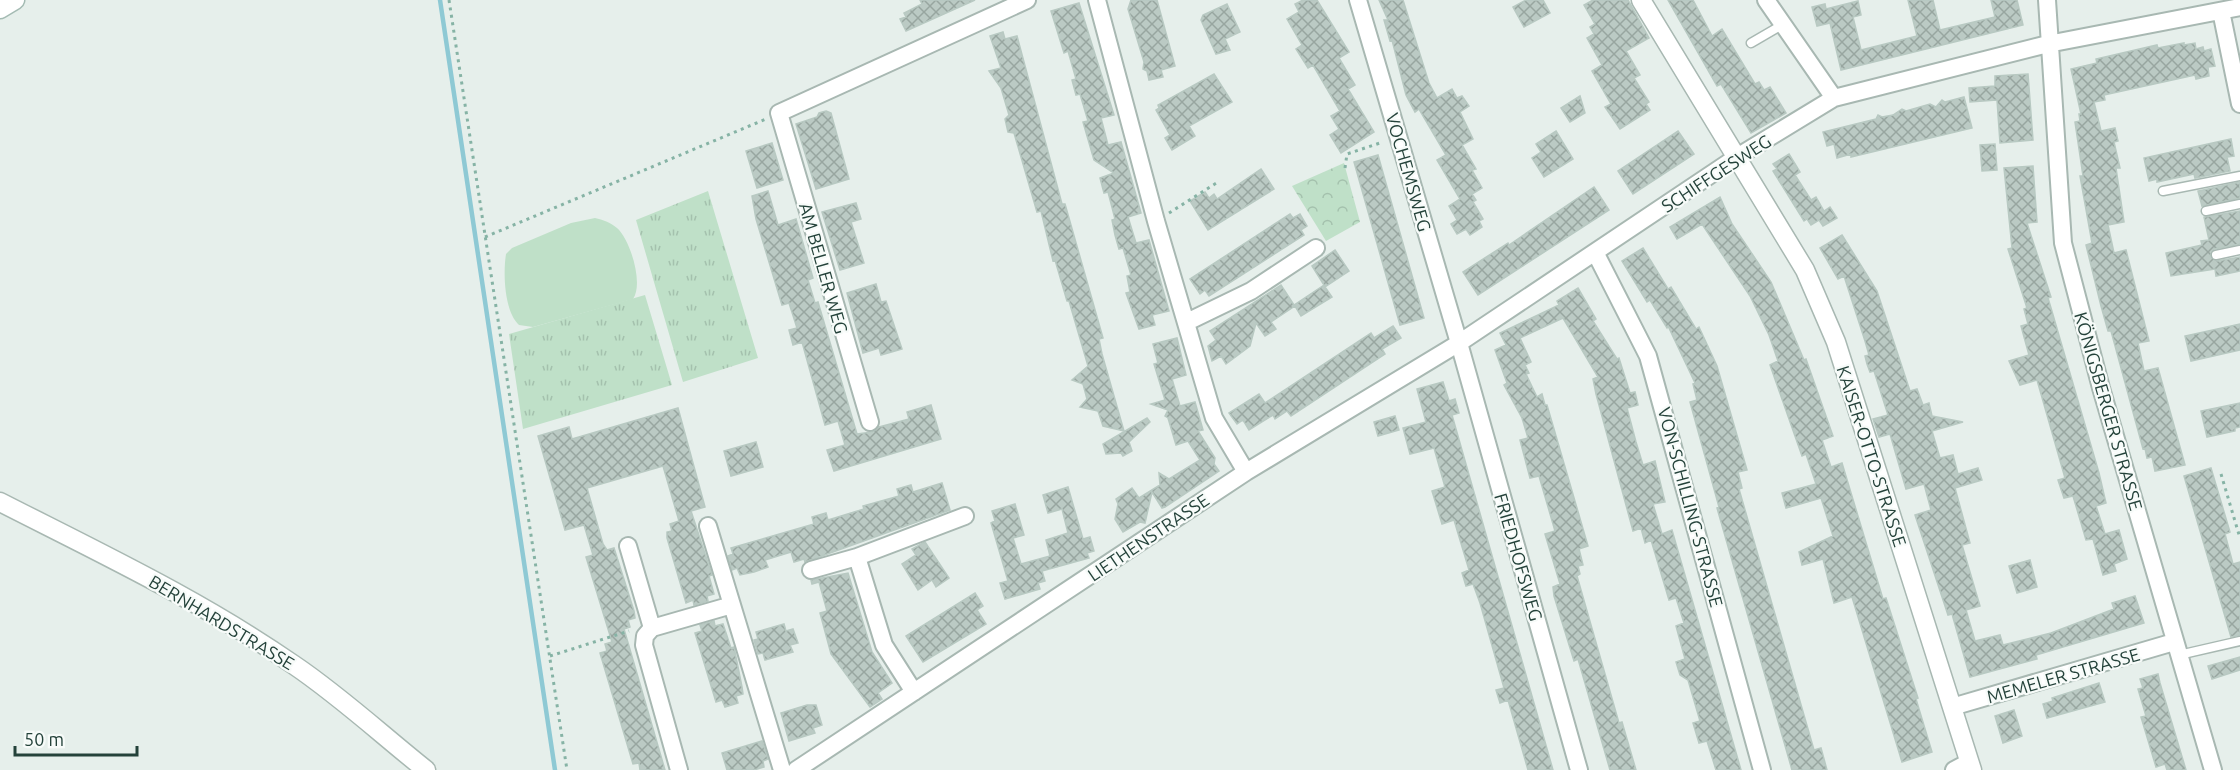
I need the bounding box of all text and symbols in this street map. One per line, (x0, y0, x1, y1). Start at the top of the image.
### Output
street label: VOCHEMSWEG (1383, 110, 1435, 234)
street label: SCHIFFGESWEG (1658, 130, 1774, 216)
street label: AM BELLER WEG (796, 200, 852, 336)
street label: KÖNIGSBERGER STRASSE (2071, 310, 2147, 512)
street label: KAISER-OTTO-STRASSE (1833, 363, 1911, 549)
street label: VON-SCHILLING-STRASSE (1655, 405, 1727, 609)
street label: LIETHENSTRASSE (1084, 489, 1212, 585)
street label: FRIEDHOFSWEG (1491, 491, 1547, 623)
street label: BERNHARDSTRASSE (146, 571, 298, 673)
street label: MEMELER STRASSE (1984, 644, 2142, 706)
scale bar (15, 719, 136, 757)
text: 50 m (24, 729, 64, 749)

